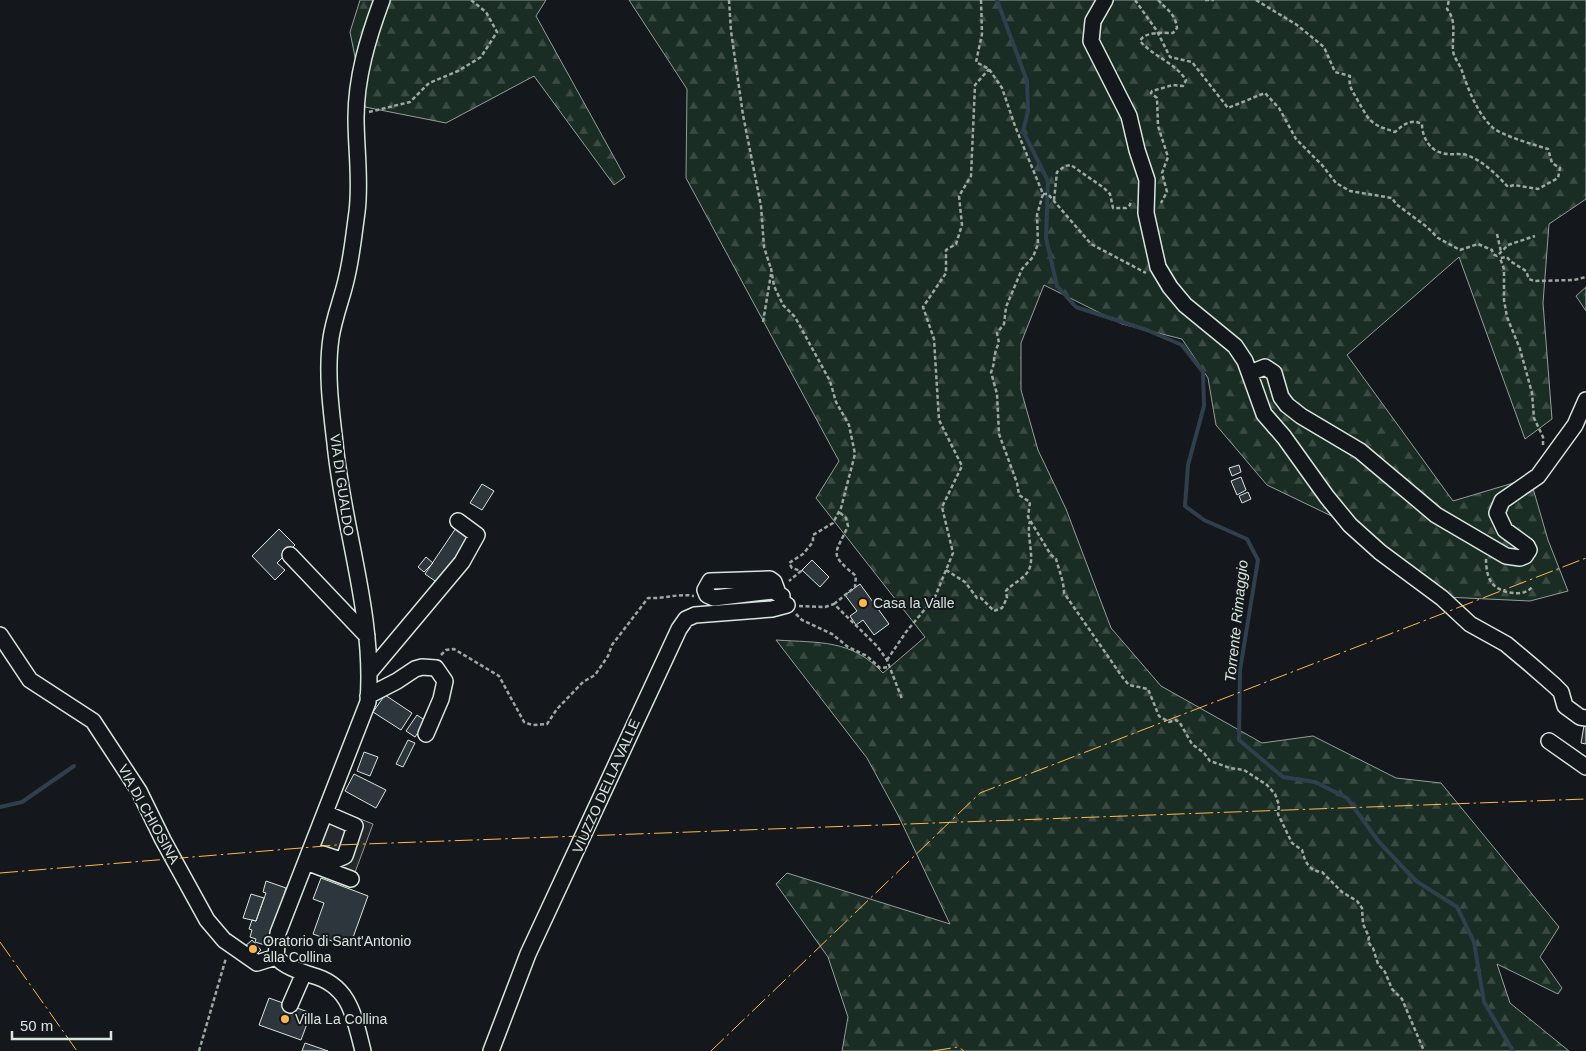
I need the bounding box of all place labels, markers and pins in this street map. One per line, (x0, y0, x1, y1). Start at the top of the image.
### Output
place label: Casa la Valle (873, 595, 955, 611)
marker: Casa la Valle (857, 597, 869, 609)
place label: Oratorio di Sant'Antonio alla Collina (263, 933, 411, 965)
marker: Oratorio di Sant'Antonio alla Collina (247, 943, 259, 955)
place label: Villa La Collina (295, 1011, 388, 1027)
marker: Villa La Collina (279, 1013, 291, 1025)

